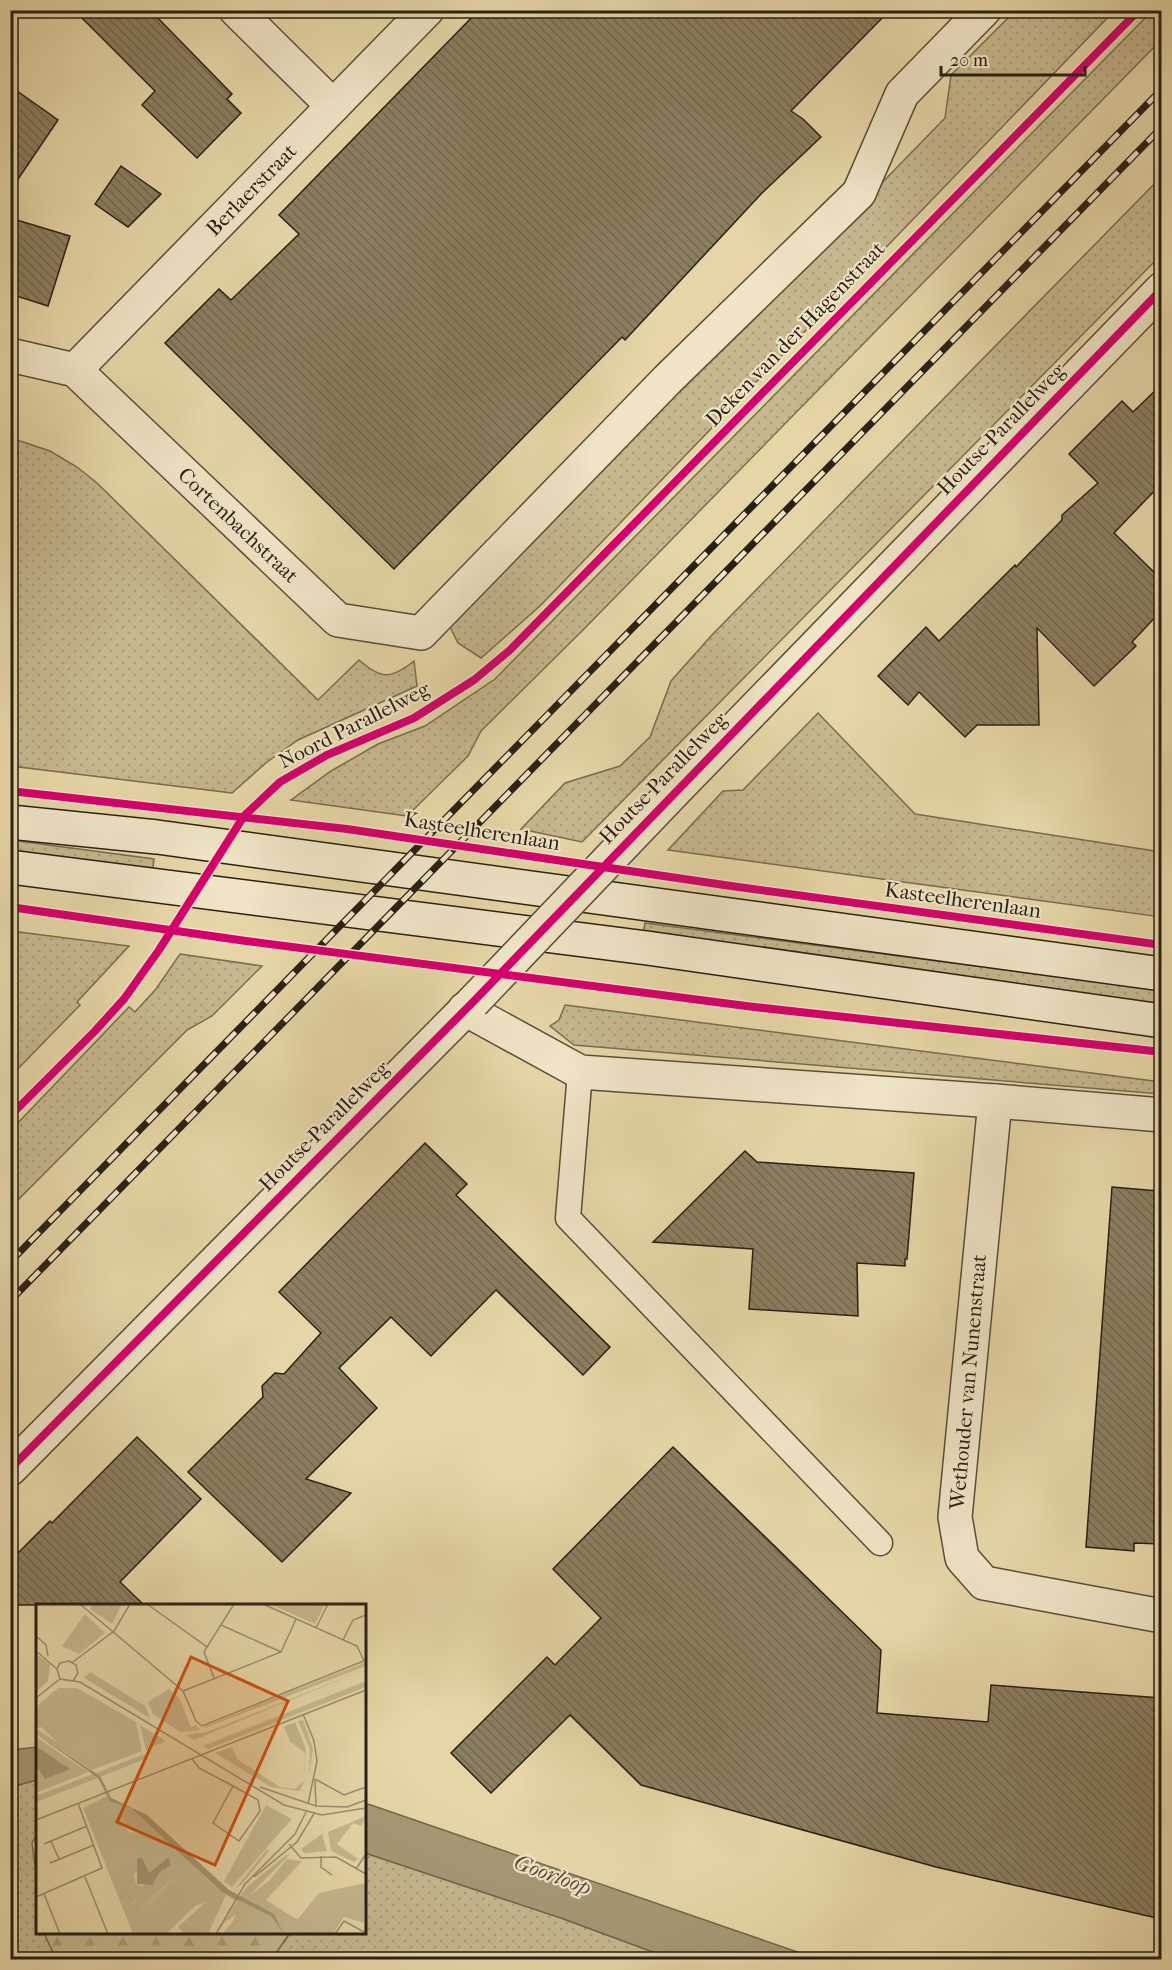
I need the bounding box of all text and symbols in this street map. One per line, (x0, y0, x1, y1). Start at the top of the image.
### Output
scale bar (941, 39, 1085, 77)
text: 20 m (950, 50, 988, 71)
street label: Berlaerstraat (201, 139, 302, 241)
street label: Deken van der Hagenstraat (701, 236, 890, 431)
street label: Houtse Parallelweg (932, 358, 1071, 500)
street label: Cortenbachstraat (173, 463, 304, 588)
street label: Noord Parallelweg (274, 676, 434, 773)
street label: Houtse Parallelweg (594, 707, 733, 849)
street label: Kasteelherenlaan (402, 807, 562, 855)
street label: Kasteelherenlaan (883, 877, 1043, 923)
street label: Houtse Parallelweg (254, 1056, 394, 1196)
street label: Wethouder van Nunenstraat (945, 1253, 991, 1512)
inset map (36, 1604, 366, 1934)
water label: Goorloop (510, 1849, 595, 1901)

